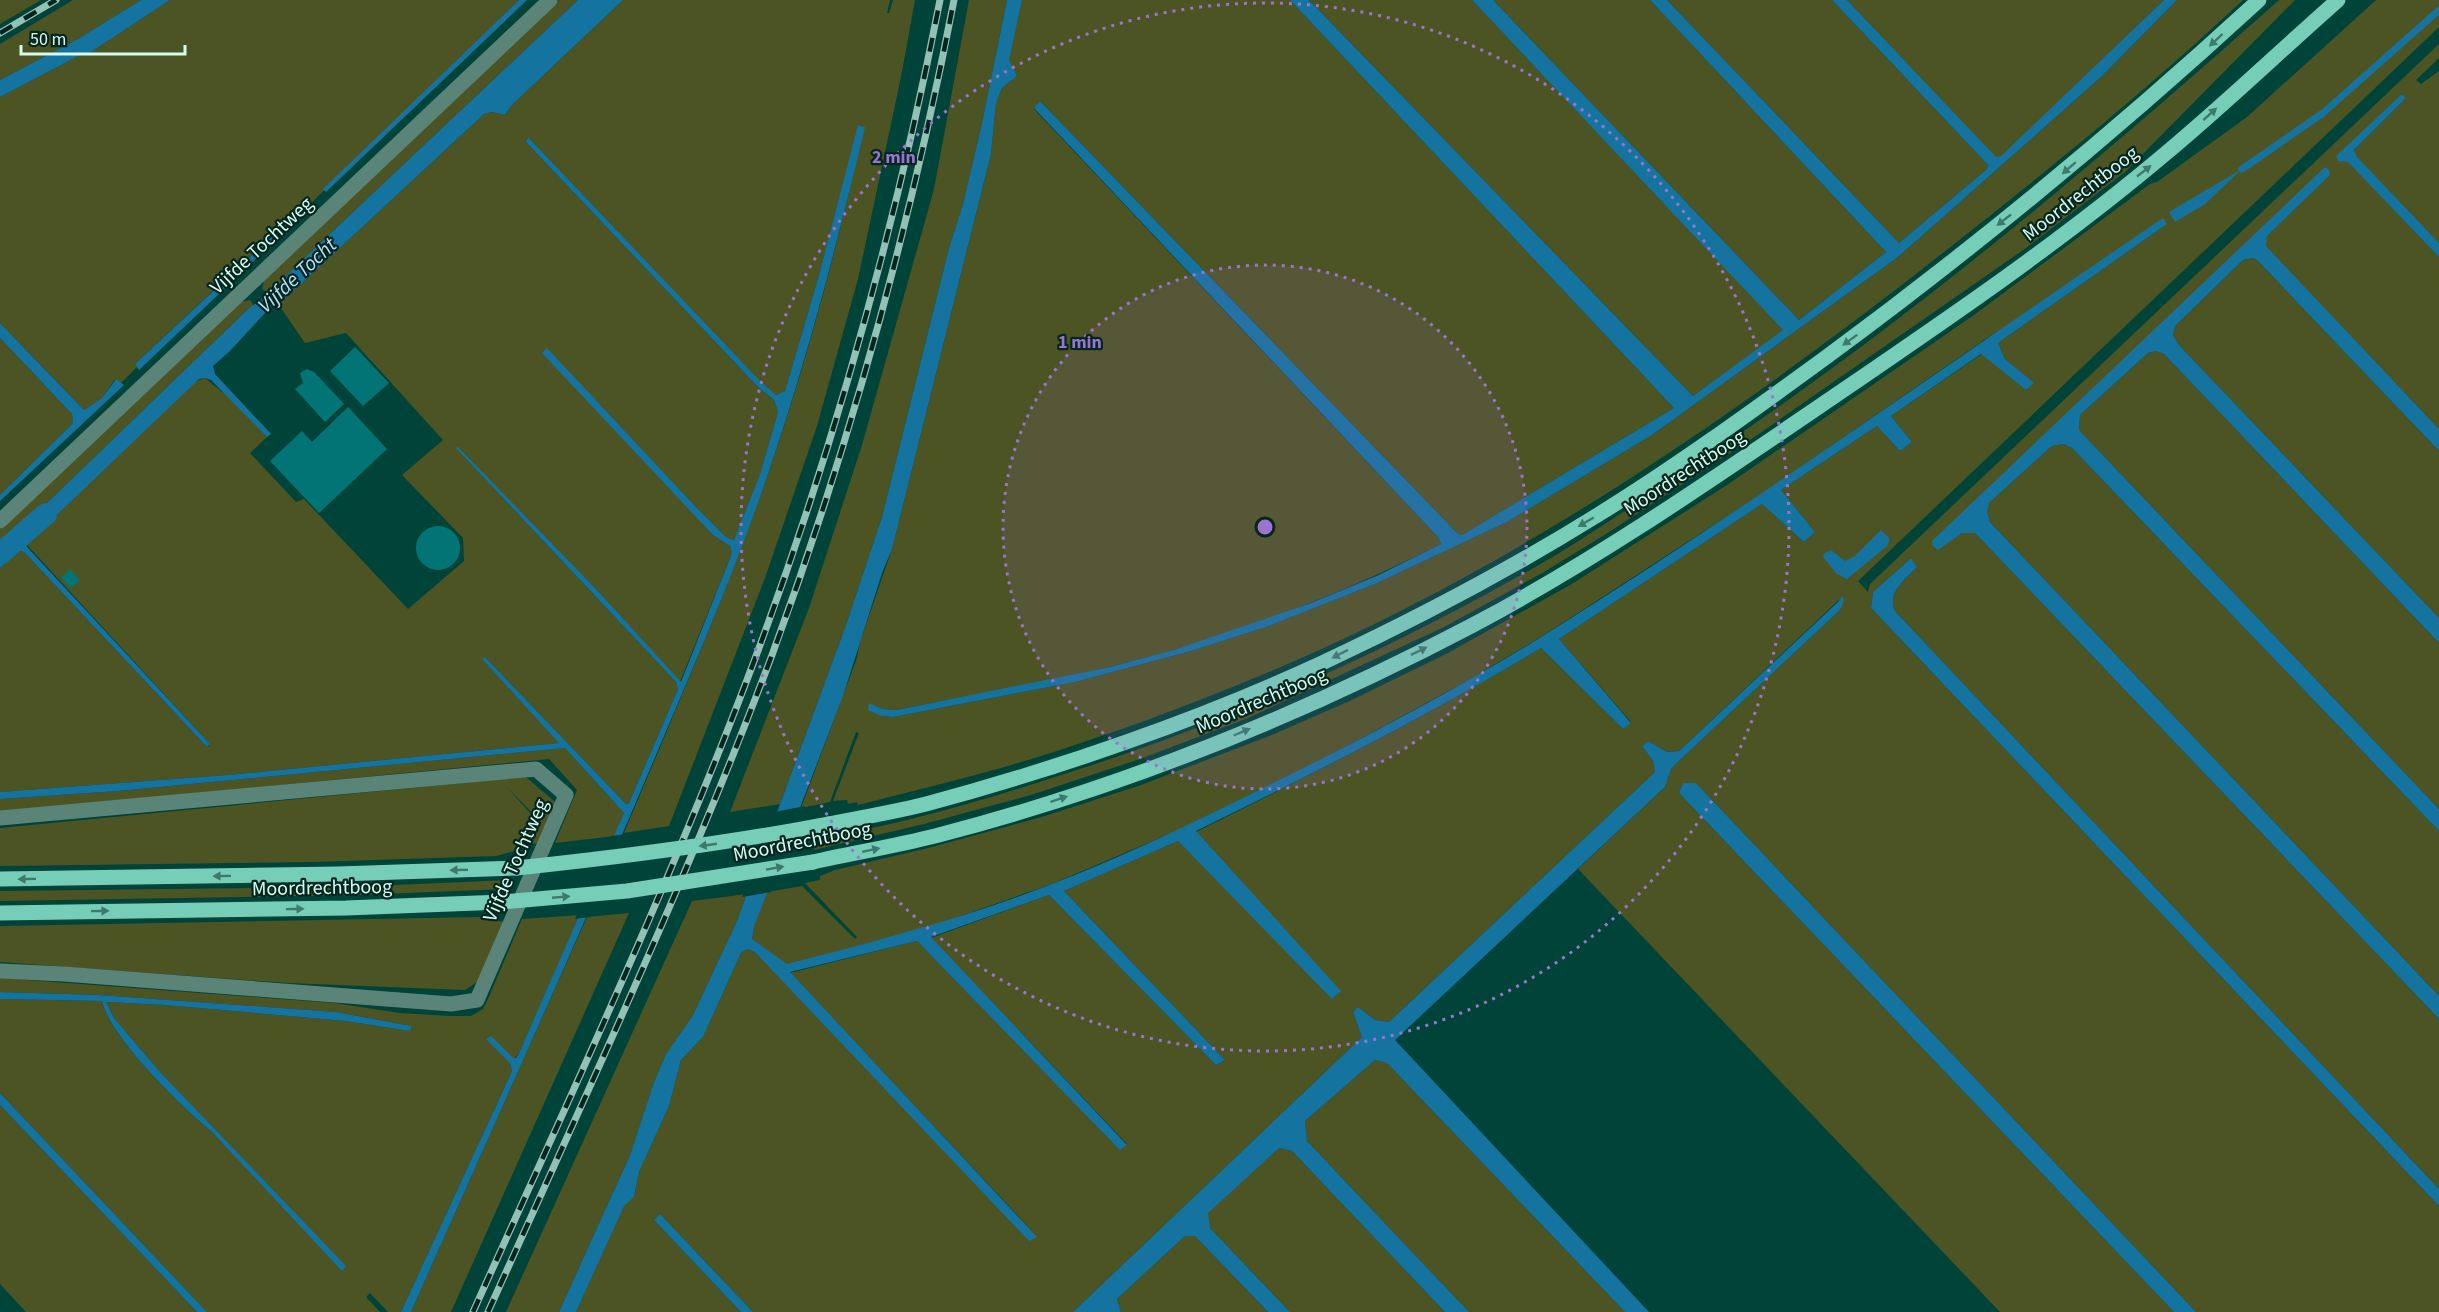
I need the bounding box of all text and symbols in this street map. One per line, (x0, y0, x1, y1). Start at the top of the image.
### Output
scale bar (21, 18, 184, 56)
text: 50 m (30, 27, 66, 52)
one-way arrow (2209, 33, 2224, 46)
one-way arrow (2202, 108, 2217, 121)
street label: Moordrechtboog (2017, 140, 2145, 248)
text: 2 min (872, 145, 916, 170)
one-way arrow (2062, 161, 2077, 174)
one-way arrow (2136, 165, 2151, 178)
street label: Vijfde Tochtweg (205, 191, 317, 299)
one-way arrow (1997, 214, 2012, 226)
water label: Vijfde Tocht (252, 232, 342, 318)
text: 1 min (1058, 330, 1102, 355)
one-way arrow (1843, 333, 1858, 345)
street label: Moordrechtboog (1618, 423, 1751, 523)
one-way arrow (1578, 516, 1594, 527)
centre of rings (1255, 517, 1275, 537)
one-way arrow (1411, 647, 1428, 656)
one-way arrow (1332, 649, 1349, 658)
street label: Moordrechtboog (1191, 661, 1331, 741)
one-way arrow (1233, 727, 1251, 736)
one-way arrow (1050, 793, 1068, 803)
street label: Vijfde Tochtweg (476, 794, 556, 926)
street label: Moordrechtboog (731, 815, 874, 869)
one-way arrow (698, 841, 717, 850)
one-way arrow (861, 845, 880, 854)
one-way arrow (766, 864, 785, 873)
one-way arrow (449, 865, 468, 875)
one-way arrow (212, 871, 231, 881)
street label: Moordrechtboog (252, 873, 392, 903)
one-way arrow (17, 874, 36, 884)
one-way arrow (552, 892, 571, 902)
one-way arrow (286, 904, 305, 914)
one-way arrow (91, 907, 110, 916)

